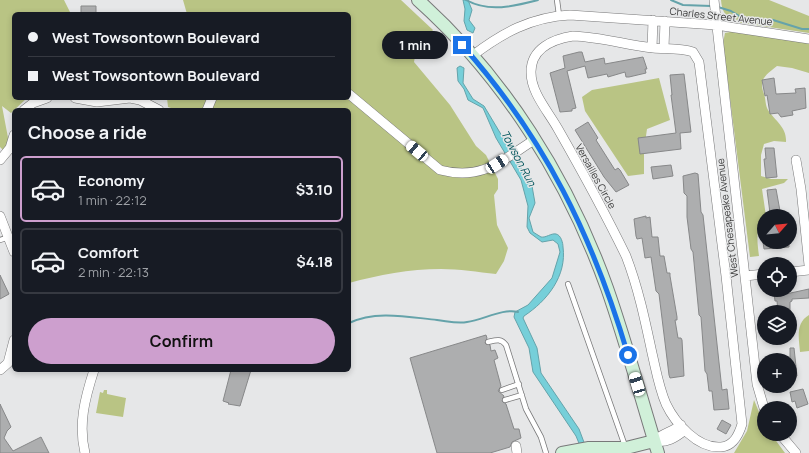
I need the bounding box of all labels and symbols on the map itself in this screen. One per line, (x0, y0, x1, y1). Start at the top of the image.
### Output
street label: Charles Street Avenue (669, 4, 773, 28)
callout: 1 min (382, 31, 448, 59)
route end (453, 36, 471, 54)
water label: Towson Run (498, 127, 540, 189)
car (404, 139, 430, 163)
street label: Versailles Circle (572, 141, 620, 211)
car (484, 152, 510, 176)
street label: West Chesapeake Avenue (713, 158, 741, 278)
north arrow (757, 209, 797, 249)
route start (619, 346, 637, 364)
car (628, 371, 646, 397)

